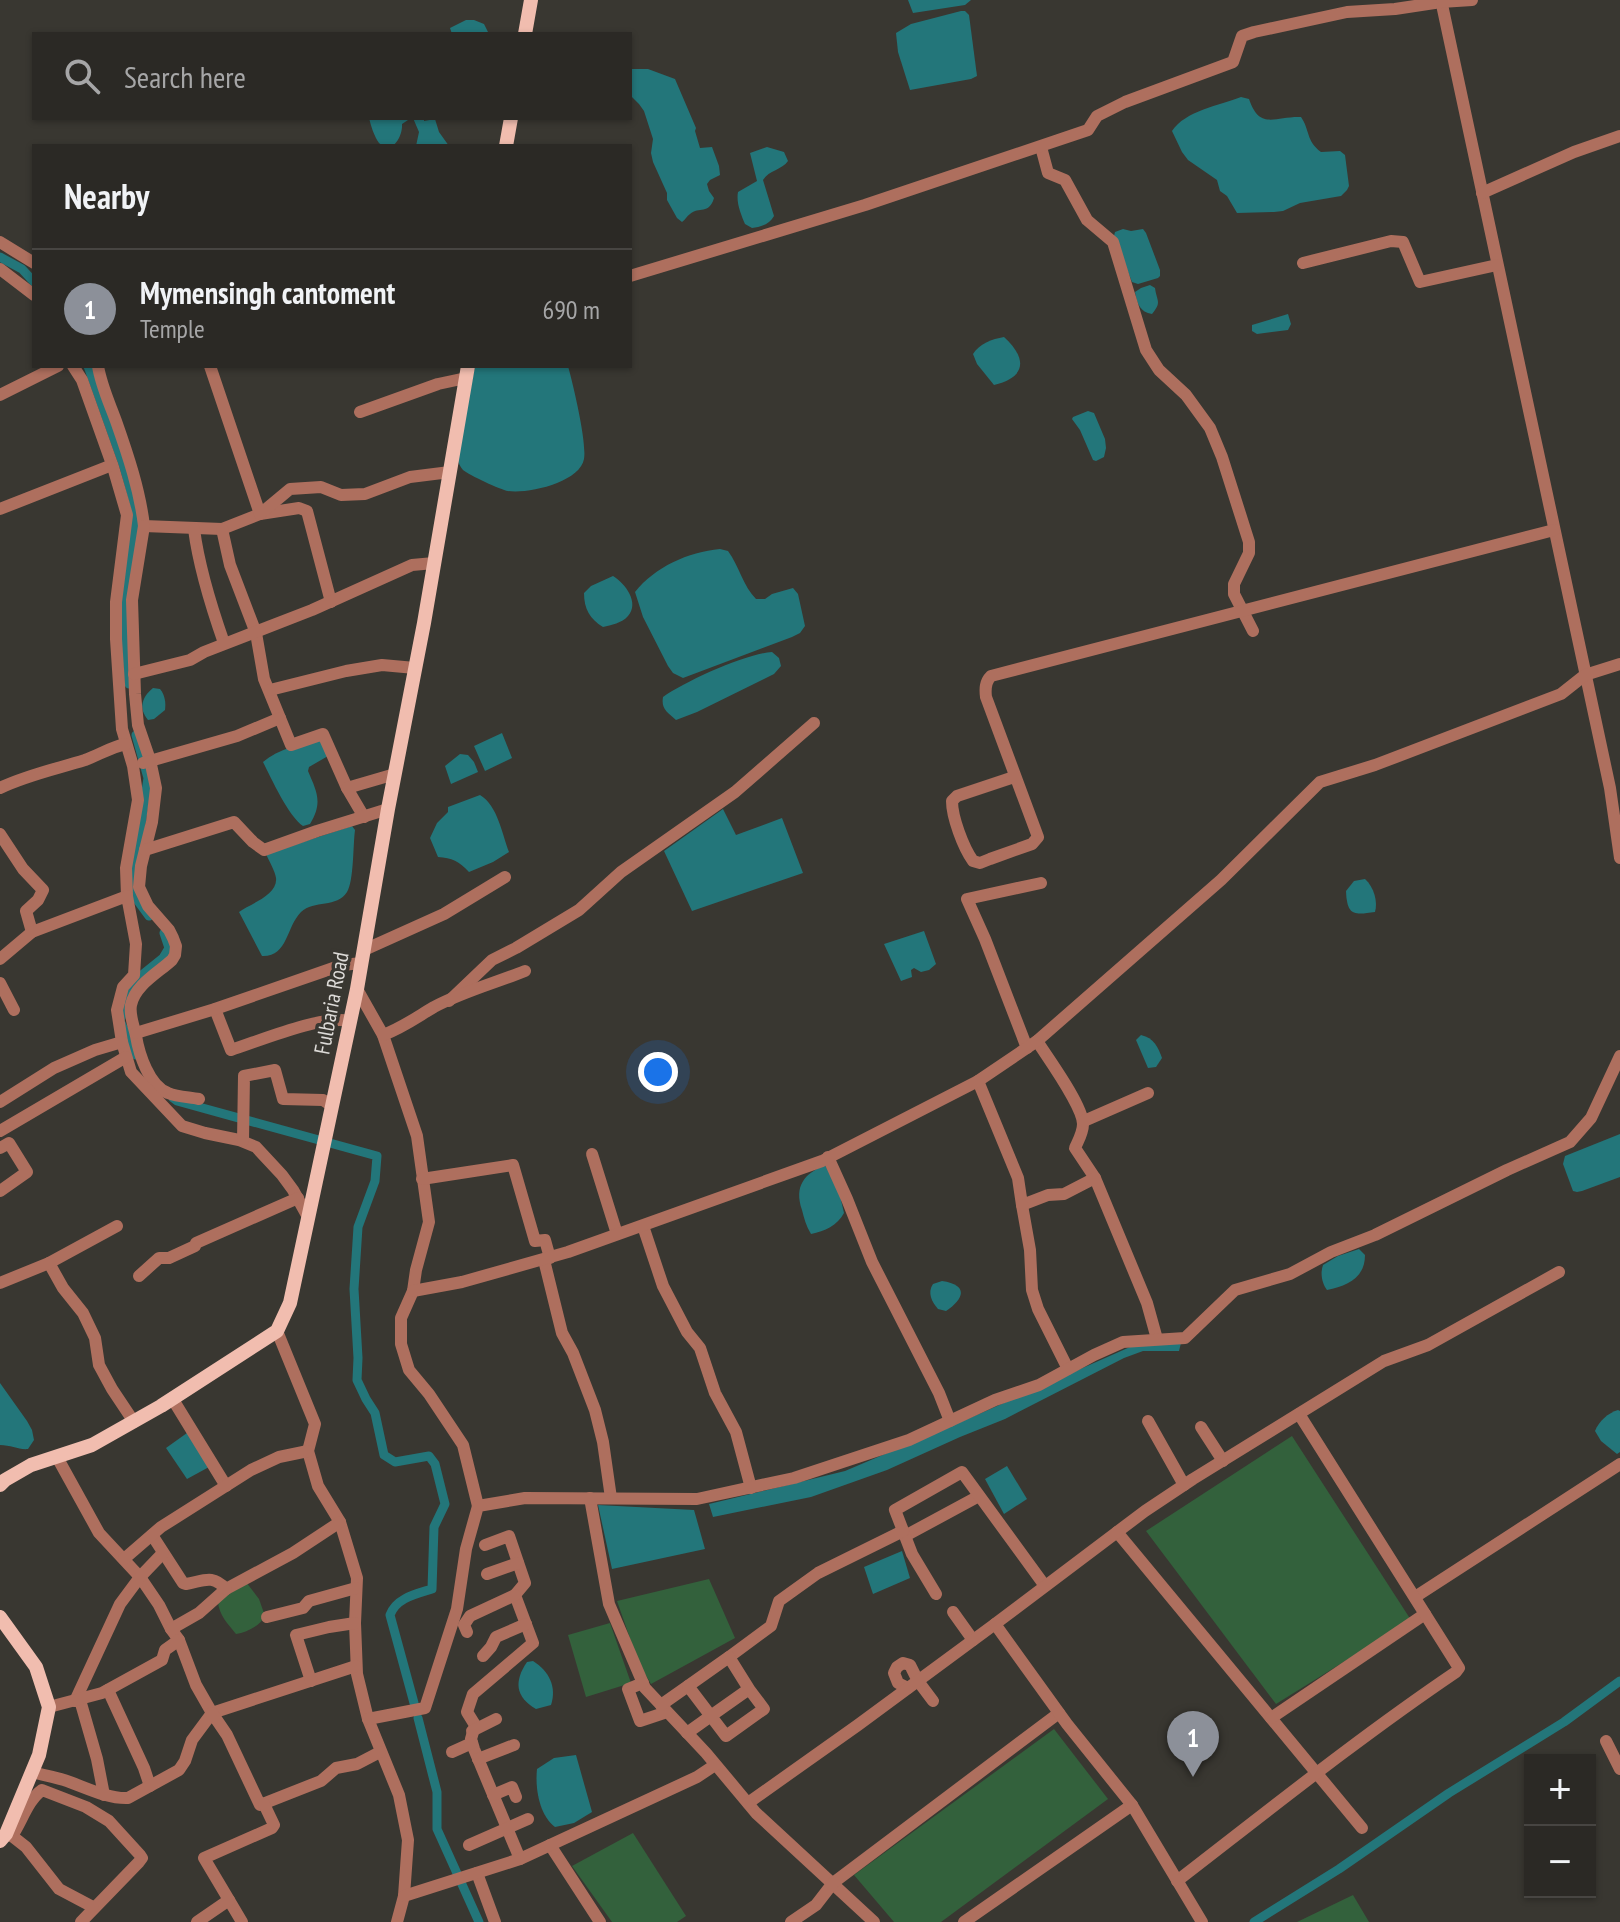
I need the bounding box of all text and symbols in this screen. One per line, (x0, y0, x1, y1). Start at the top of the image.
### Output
search box (32, 32, 632, 120)
icon: search (60, 54, 104, 98)
text: Search here (124, 57, 246, 96)
text: Nearby (64, 174, 149, 218)
text: Mymensingh cantoment (140, 273, 395, 312)
text: 1 (84, 293, 96, 326)
text: 690 m (542, 293, 600, 326)
text: Temple (140, 312, 205, 345)
street label: Fulbaria Road (307, 949, 355, 1057)
your location (638, 1052, 678, 1092)
pin: 1 (1167, 1711, 1219, 1777)
map controls (1524, 1754, 1596, 1898)
button: + (1524, 1754, 1596, 1826)
button: − (1524, 1826, 1596, 1898)

